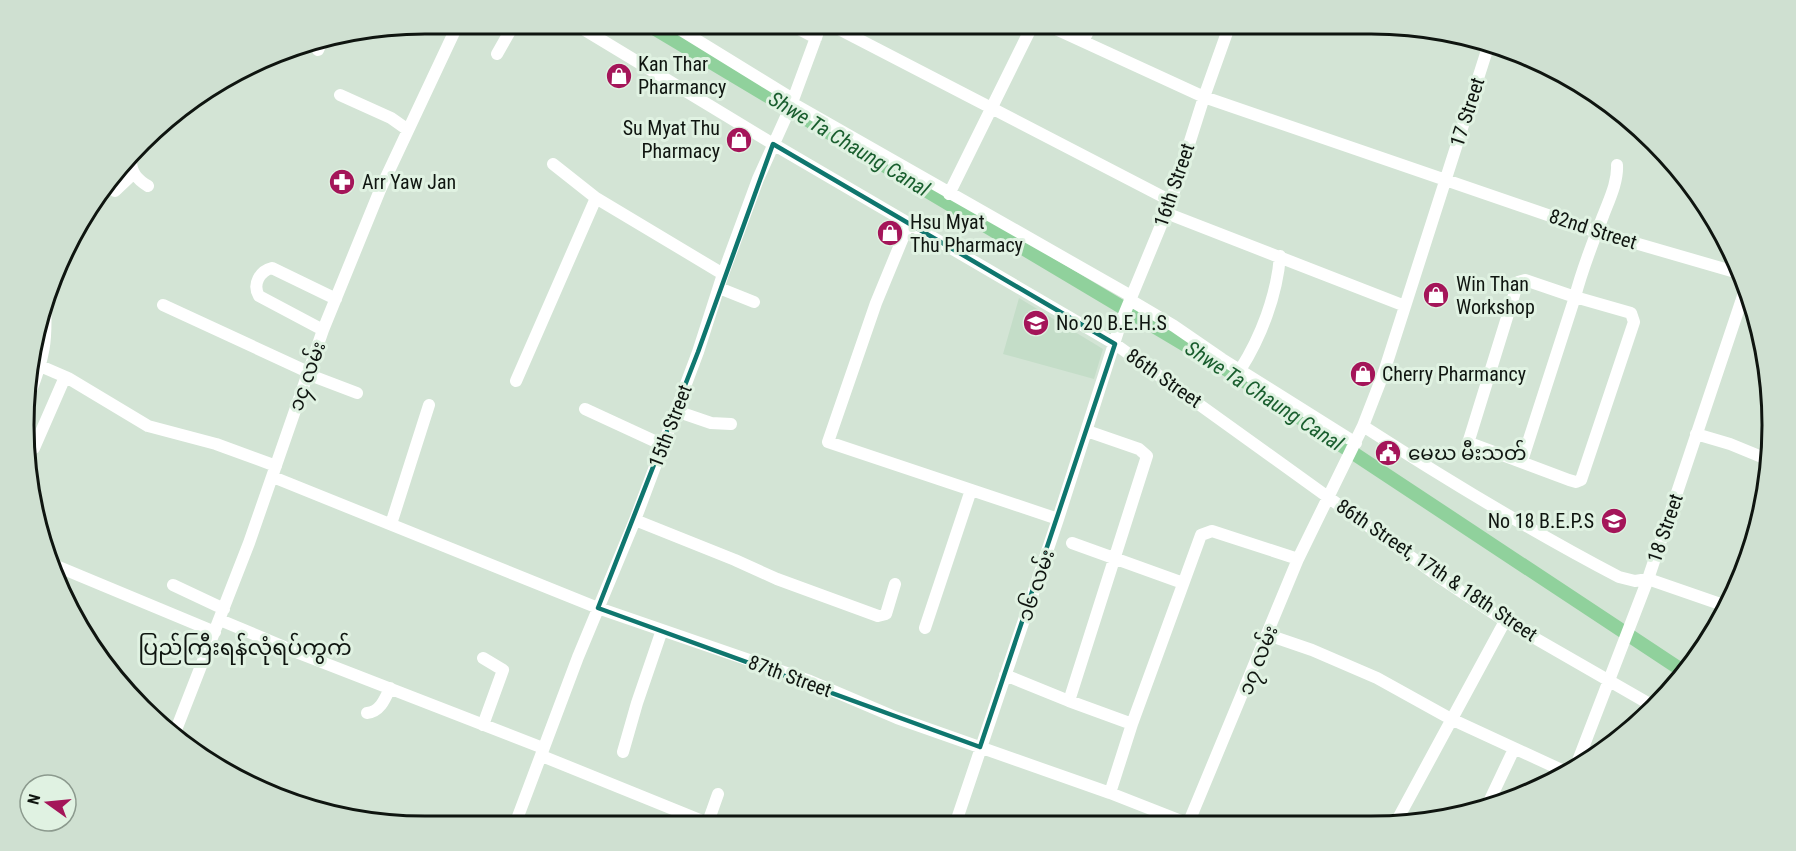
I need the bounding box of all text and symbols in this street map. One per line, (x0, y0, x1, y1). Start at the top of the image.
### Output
place label: Kan Thar Pharmancy (638, 52, 726, 99)
shop icon: Kan Thar Pharmancy (604, 61, 634, 91)
street label: 17 Street (1445, 74, 1489, 150)
water label: Shwe Ta Chaung Canal (764, 87, 934, 202)
place label: Su Myat Thu Pharmacy (623, 116, 720, 163)
shop icon: Su Myat Thu Pharmacy (724, 125, 754, 155)
street label: 16th Street (1149, 140, 1199, 230)
pharmacy icon: Arr Yaw Jan (327, 167, 357, 197)
place label: Arr Yaw Jan (362, 170, 456, 194)
street label: 82nd Street (1546, 204, 1640, 254)
place label: Hsu Myat Thu Pharmacy (910, 210, 1023, 257)
shop icon: Hsu Myat Thu Pharmacy (875, 218, 905, 248)
place label: Win Than Workshop (1456, 272, 1535, 319)
shop icon: Win Than Workshop (1421, 280, 1451, 310)
school or university icon: No 20 B.E.H.S (1021, 308, 1051, 338)
place label: No 20 B.E.H.S (1056, 311, 1167, 335)
water label: Shwe Ta Chaung Canal (1181, 336, 1347, 456)
street label: ၁၄ လမ်း (281, 337, 334, 415)
street label: 86th Street (1122, 343, 1206, 413)
shop icon: Cherry Pharmancy (1348, 359, 1378, 389)
place label: Cherry Pharmancy (1382, 362, 1526, 386)
street label: 15th Street (643, 381, 697, 471)
public building icon: မေဃ မီးသတ် (1373, 438, 1403, 468)
place label: မေဃ မီးသတ် (1408, 439, 1526, 465)
street label: 18 Street (1642, 490, 1688, 566)
street label: 86th Street, 17th & 18th Street (1332, 494, 1542, 646)
school or university icon: No 18 B.E.P.S (1599, 506, 1629, 536)
place label: No 18 B.E.P.S (1488, 509, 1594, 533)
street label: ၁၆ လမ်း (1011, 545, 1059, 624)
street label: ၁၇ လမ်း (1231, 621, 1286, 700)
district label: ပြည်ကြီးရန်လုံရပ်ကွက် (138, 632, 352, 665)
street label: 87th Street (745, 650, 835, 702)
north arrow (18, 773, 78, 833)
text: N (24, 792, 44, 806)

